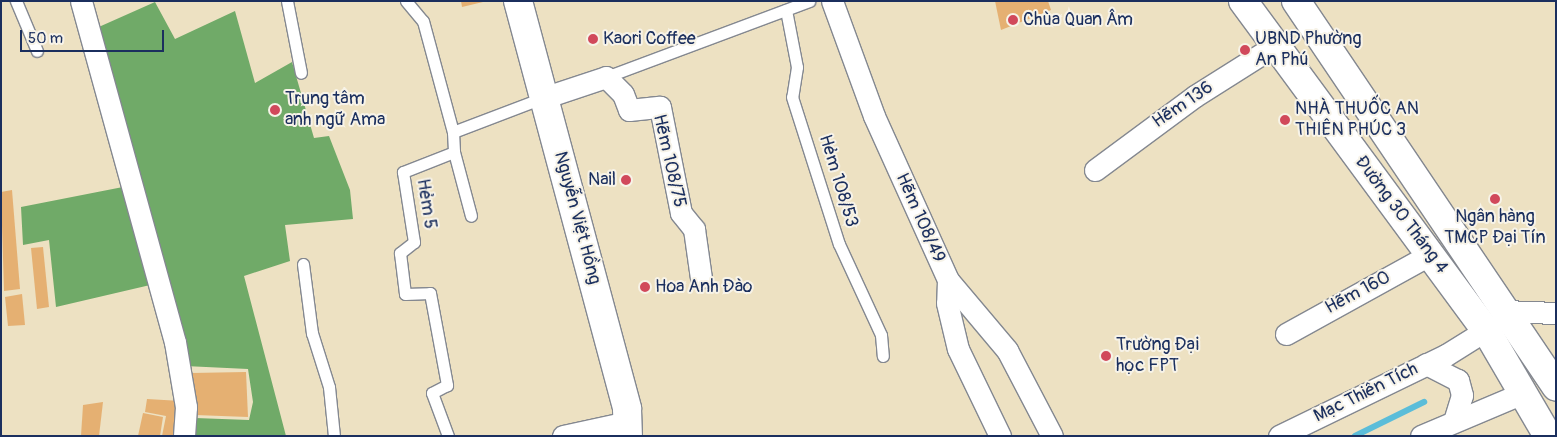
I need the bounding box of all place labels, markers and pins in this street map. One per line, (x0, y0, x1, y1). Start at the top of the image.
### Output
place label: Chùa Quan Âm (1023, 9, 1133, 31)
marker: Chùa Quan Âm (1007, 14, 1019, 26)
place label: Kaori Coffee (603, 28, 696, 50)
place label: UBND Phường An Phú (1255, 29, 1362, 72)
marker: Kaori Coffee (587, 33, 599, 45)
marker: UBND Phường An Phú (1239, 44, 1251, 56)
place label: Trung tâm anh ngữ Ama (285, 89, 385, 132)
place label: NHÀ THUỐC AN THIÊN PHÚC 3 (1295, 99, 1419, 142)
marker: Trung tâm anh ngữ Ama (269, 104, 281, 116)
marker: NHÀ THUỐC AN THIÊN PHÚC 3 (1279, 114, 1291, 126)
place label: Nail (588, 169, 616, 191)
marker: Nail (620, 174, 632, 186)
marker: Ngân hàng TMCP Đại Tín (1489, 193, 1501, 205)
place label: Ngân hàng TMCP Đại Tín (1444, 207, 1546, 250)
place label: Hoa Anh Đào (655, 276, 753, 298)
marker: Hoa Anh Đào (639, 281, 651, 293)
place label: Trường Đại học FPT (1116, 335, 1199, 378)
marker: Trường Đại học FPT (1100, 350, 1112, 362)

